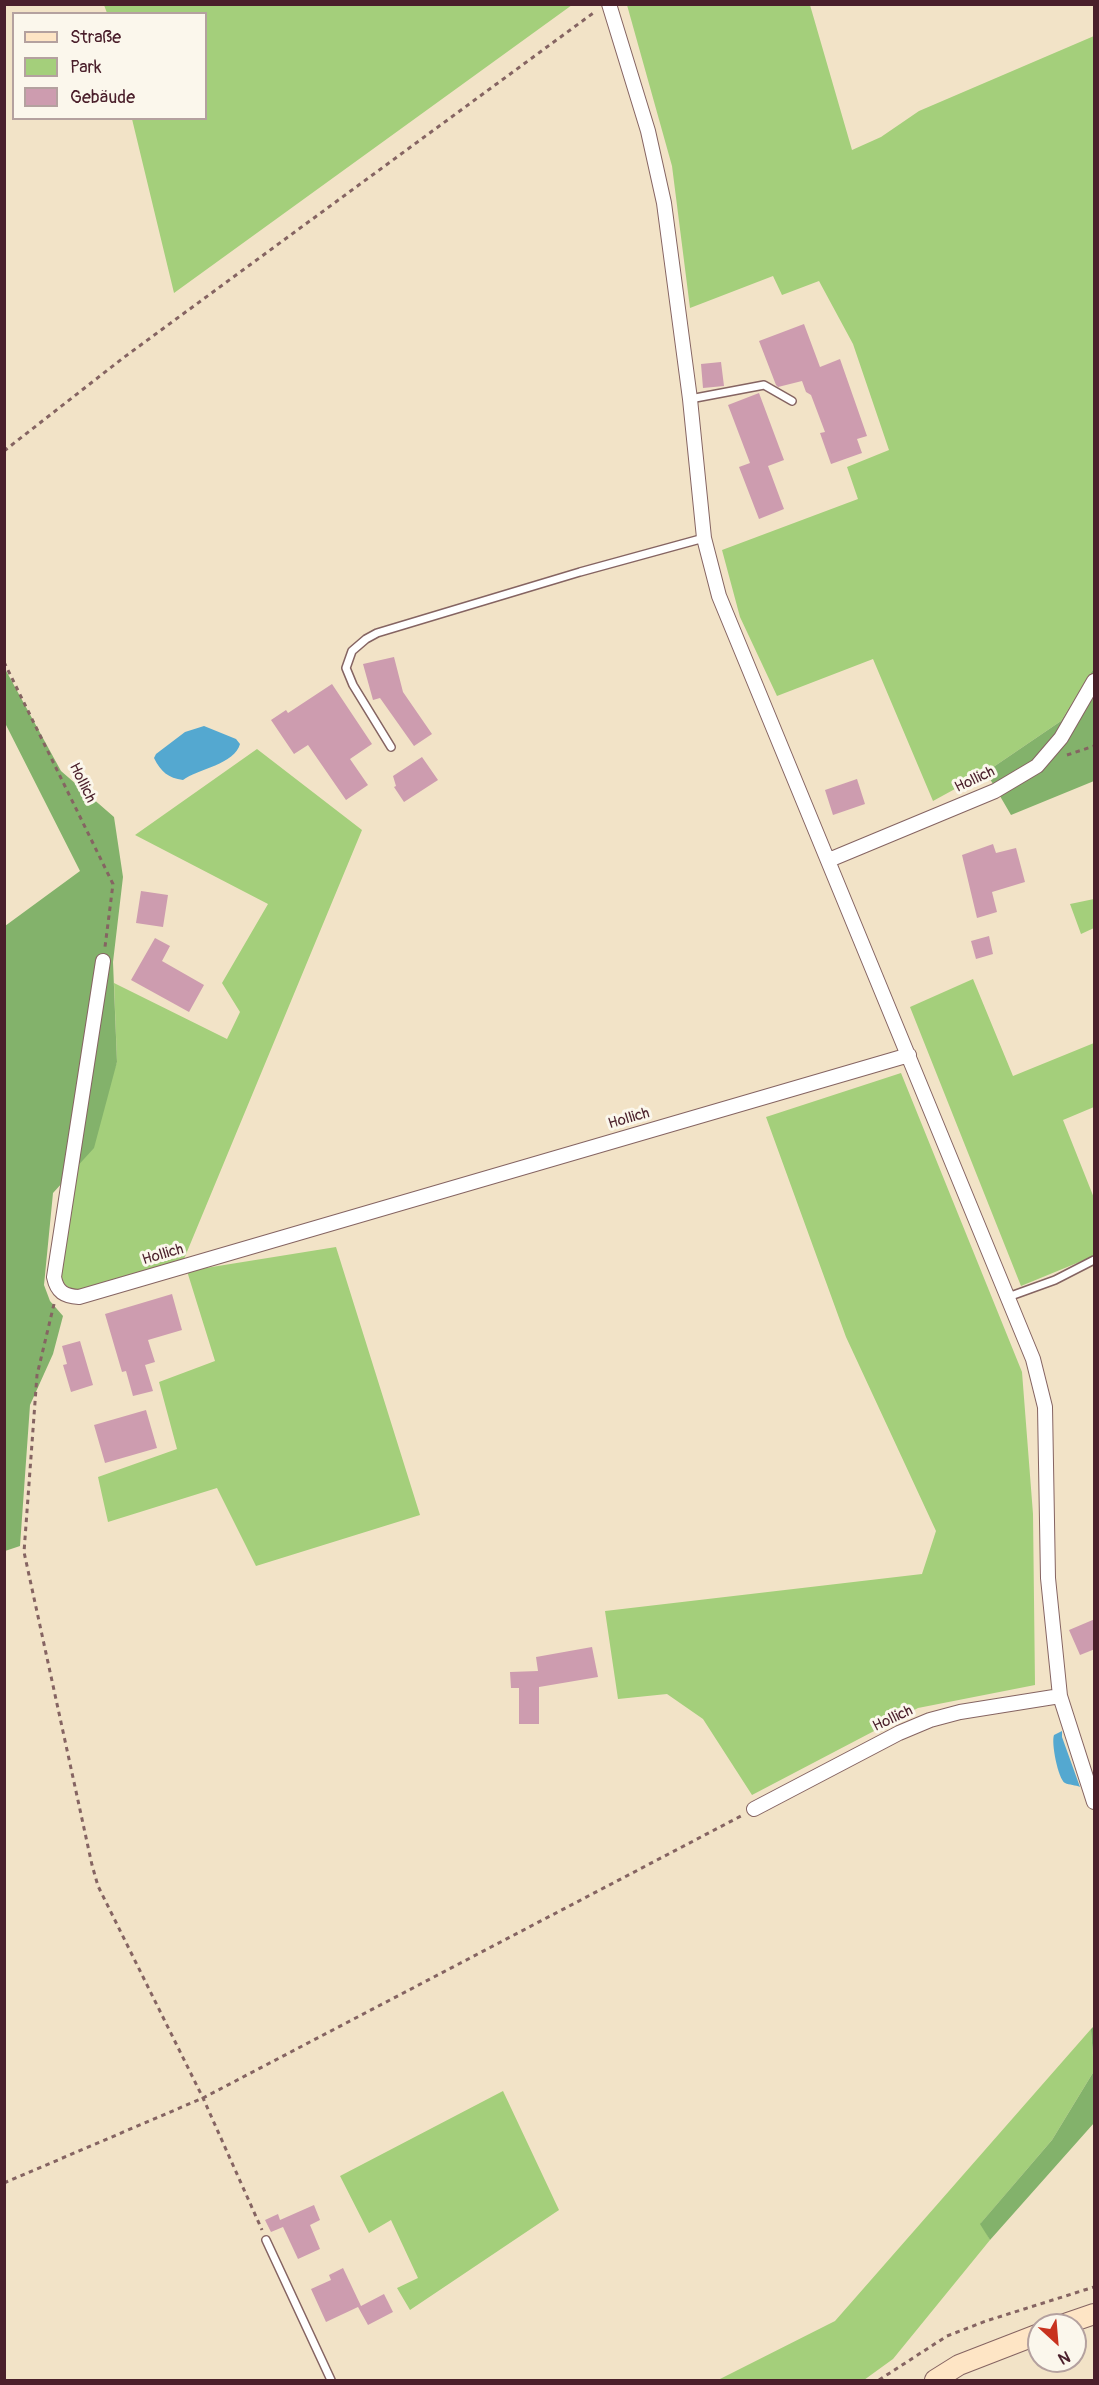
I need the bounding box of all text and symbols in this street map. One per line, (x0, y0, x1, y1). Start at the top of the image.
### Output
legend (12, 12, 207, 120)
text: Straße (70, 26, 121, 49)
text: Park (70, 56, 102, 79)
text: Gebäude (70, 86, 135, 109)
street label: Hollich (65, 760, 99, 806)
street label: Hollich (952, 763, 998, 797)
street label: Hollich (606, 1105, 652, 1133)
street label: Hollich (140, 1241, 186, 1269)
street label: Hollich (870, 1702, 916, 1736)
north arrow (1027, 2313, 1087, 2373)
text: N (1055, 2346, 1073, 2369)

